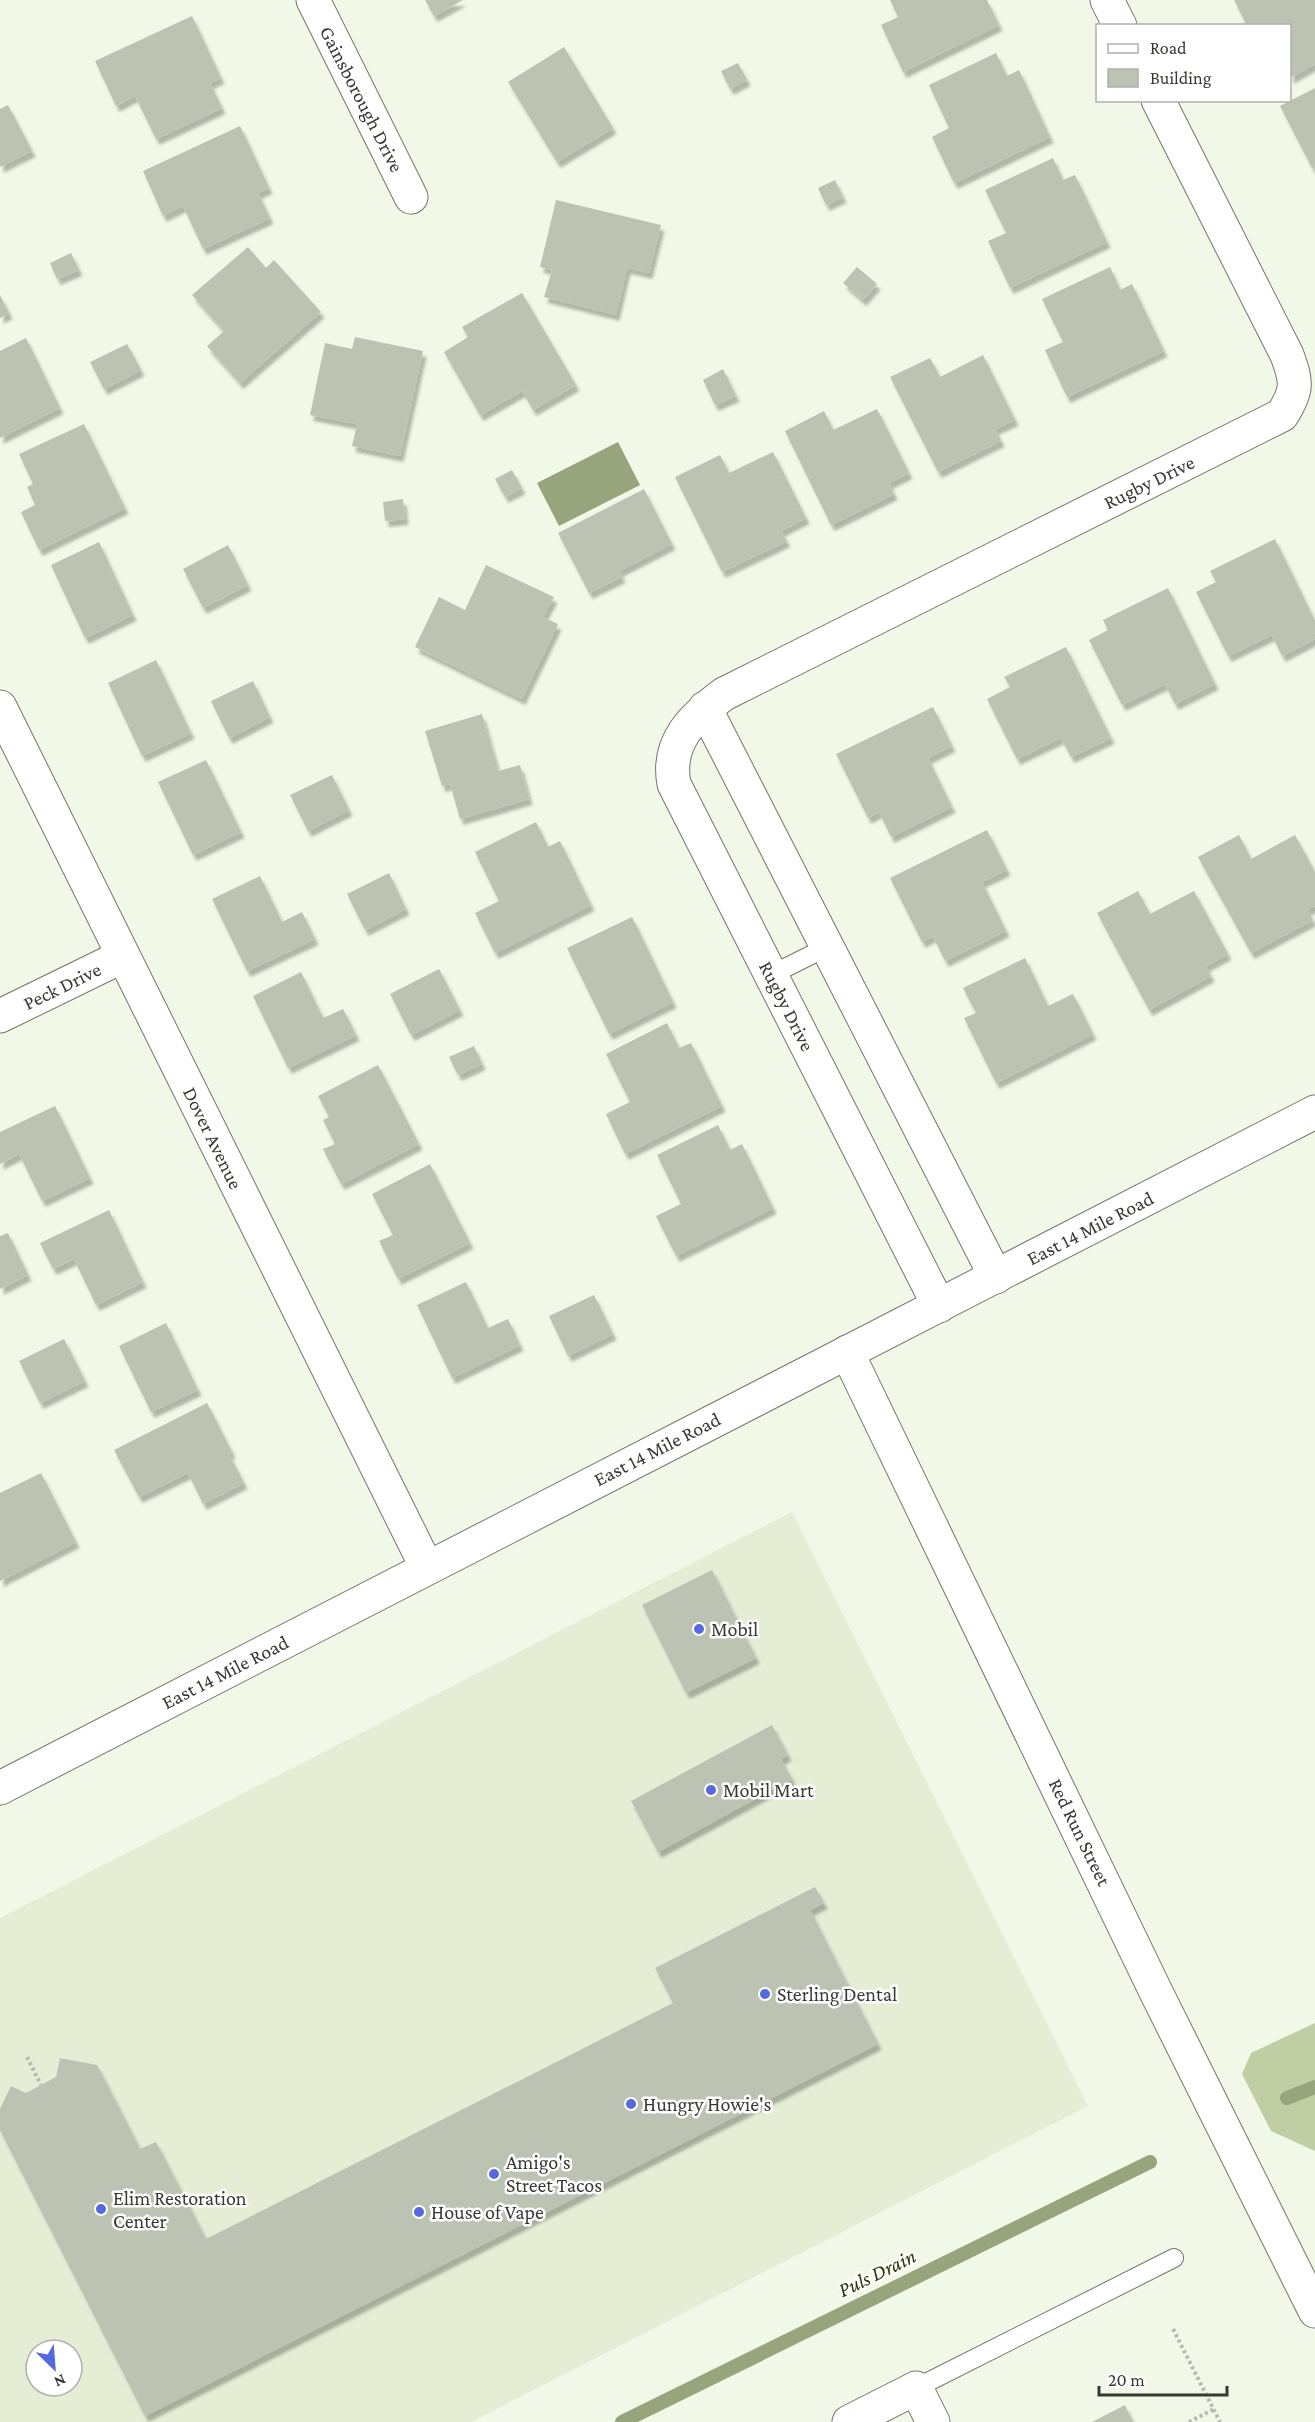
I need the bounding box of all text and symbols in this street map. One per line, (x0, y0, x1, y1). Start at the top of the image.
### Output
street label: Gainsborough Drive (315, 22, 408, 176)
legend (1096, 24, 1291, 102)
text: Road (1150, 38, 1187, 58)
text: Building (1150, 68, 1212, 88)
street label: Rugby Drive (1100, 451, 1198, 514)
street label: Rugby Drive (754, 957, 819, 1055)
street label: Peck Drive (20, 958, 105, 1014)
street label: Dover Avenue (179, 1083, 247, 1193)
street label: East 14 Mile Road (1023, 1186, 1157, 1269)
street label: East 14 Mile Road (590, 1407, 724, 1490)
place label: Mobil (711, 1618, 758, 1640)
marker: Mobil (692, 1622, 706, 1636)
street label: East 14 Mile Road (158, 1630, 292, 1713)
street label: Red Run Street (1045, 1775, 1116, 1890)
place label: Mobil Mart (723, 1779, 814, 1801)
marker: Mobil Mart (704, 1783, 718, 1797)
place label: Sterling Dental (777, 1983, 897, 2006)
marker: Sterling Dental (758, 1987, 772, 2001)
place label: Hungry Howie's (643, 2093, 772, 2116)
marker: Hungry Howie's (624, 2097, 638, 2111)
place label: Amigo's Street Tacos (506, 2151, 602, 2196)
marker: Amigo's Street Tacos (487, 2167, 501, 2181)
place label: Elim Restoration Center (113, 2187, 247, 2232)
place label: House of Vape (431, 2201, 544, 2224)
marker: Elim Restoration Center (94, 2202, 108, 2216)
marker: House of Vape (412, 2205, 426, 2219)
water label: Puls Drain (834, 2244, 920, 2302)
north arrow (24, 2338, 84, 2398)
scale bar (1099, 2359, 1226, 2397)
text: 20 m (1108, 2370, 1145, 2390)
text: N (52, 2371, 69, 2391)

